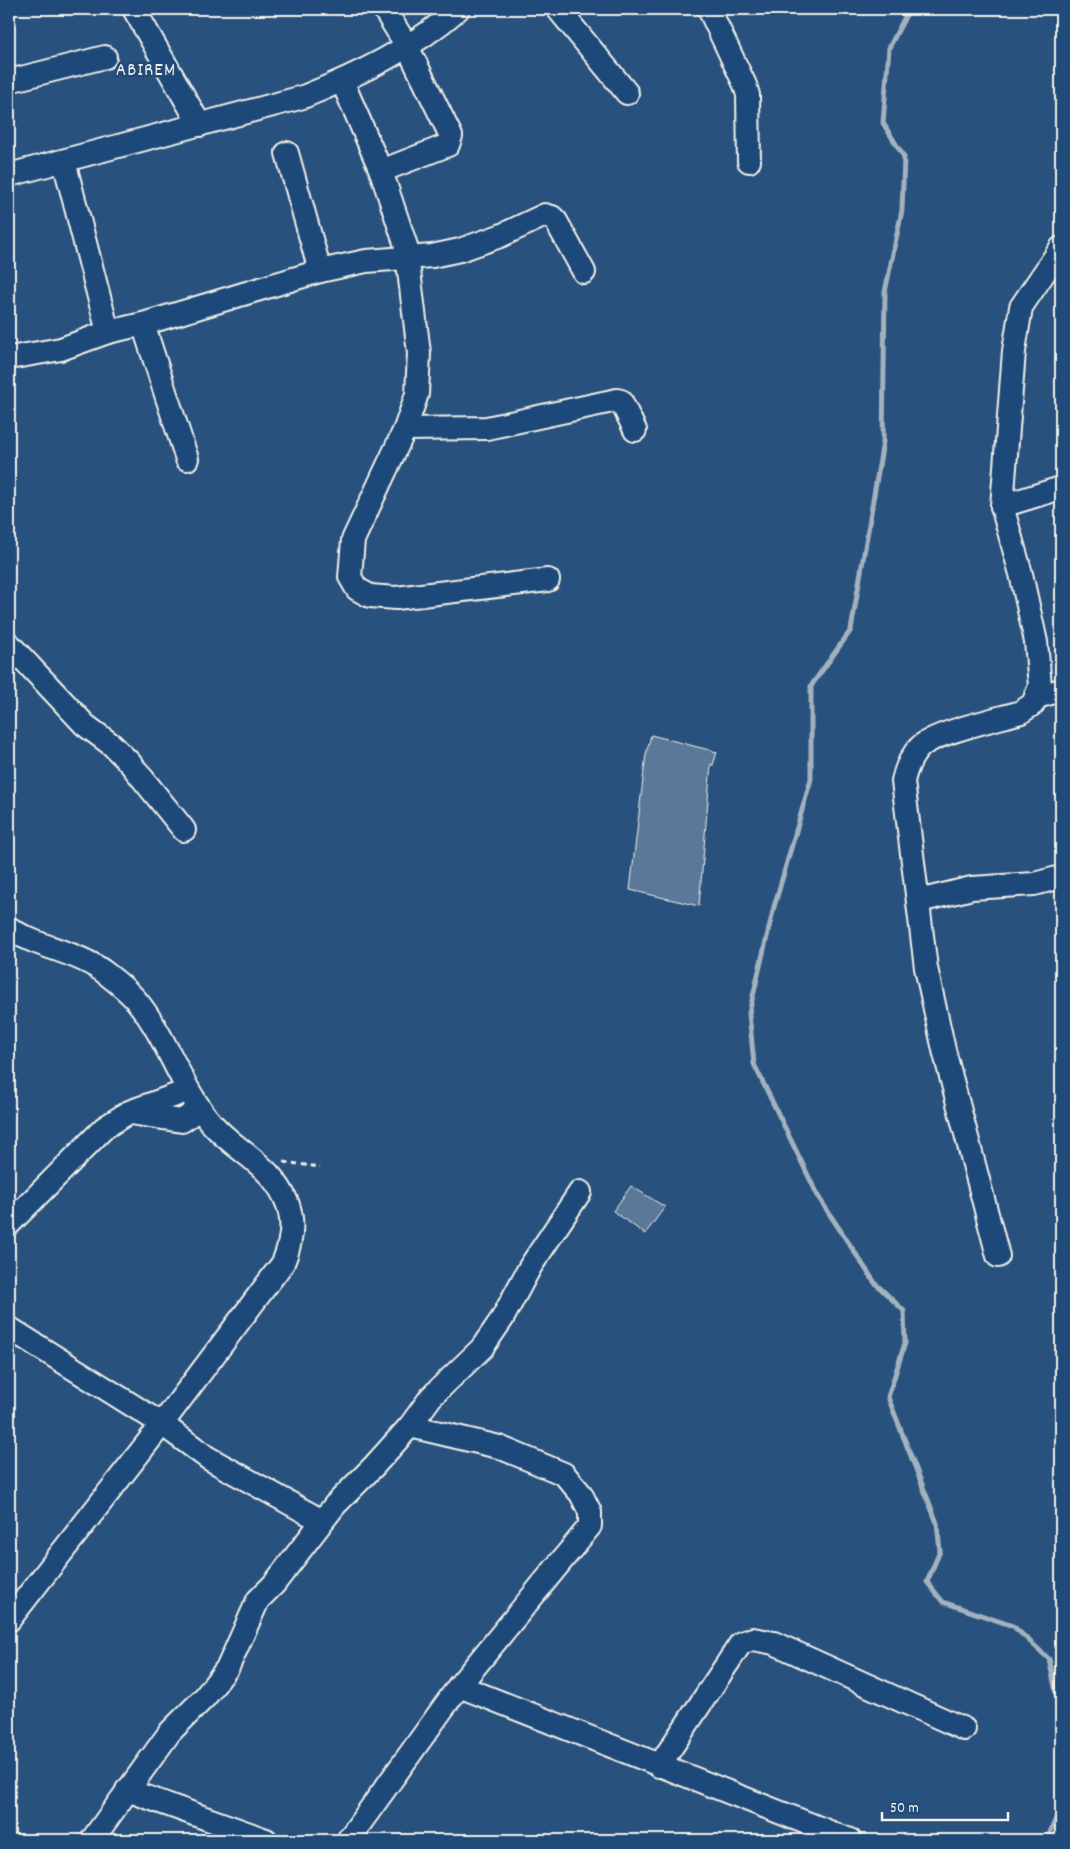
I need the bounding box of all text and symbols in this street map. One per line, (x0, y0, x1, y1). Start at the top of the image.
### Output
district label: ABIREM (116, 58, 176, 85)
scale bar (882, 1789, 1009, 1821)
text: 50 m (890, 1798, 919, 1820)

